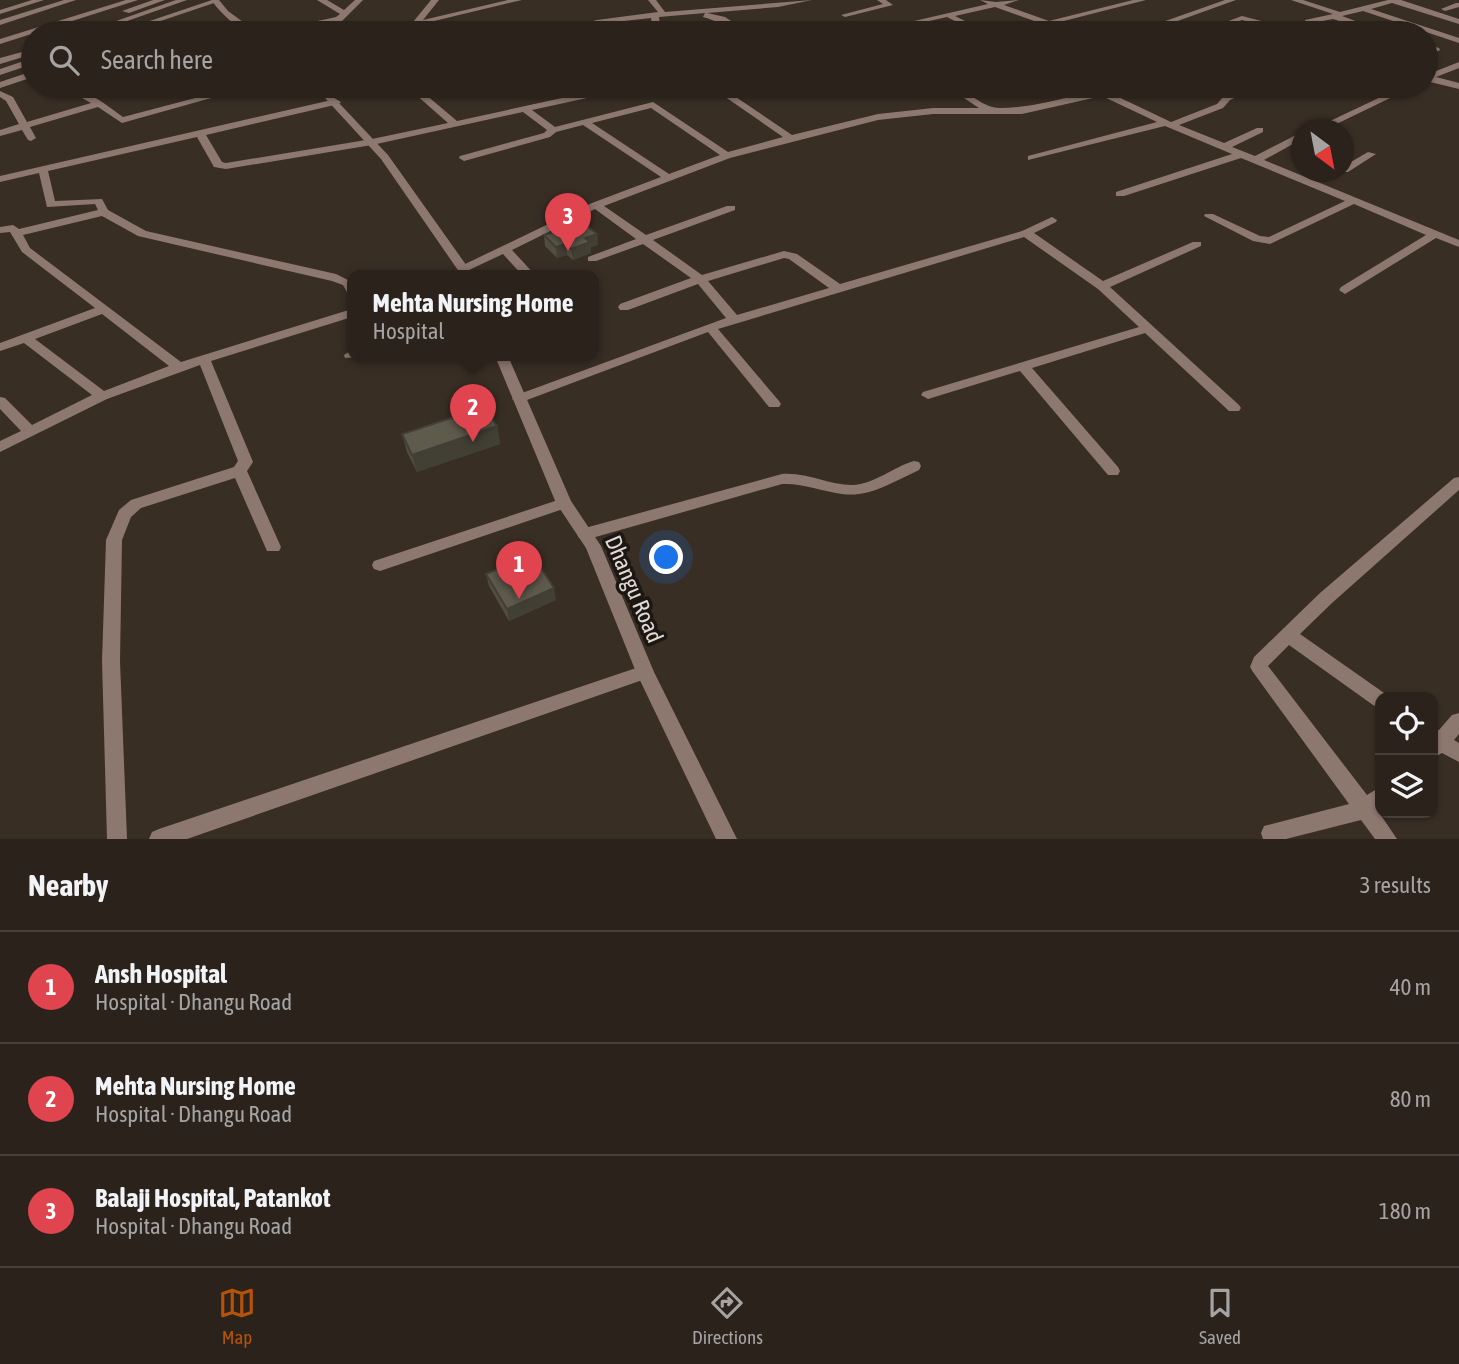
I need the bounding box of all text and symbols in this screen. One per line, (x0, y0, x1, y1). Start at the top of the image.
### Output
search box (21, 21, 1438, 98)
icon: search (45, 41, 83, 79)
text: Search here (101, 45, 213, 75)
north arrow (1291, 119, 1354, 182)
pin: 3 (545, 193, 591, 251)
popup (347, 270, 599, 361)
text: Mehta Nursing Home (373, 288, 573, 318)
text: Hospital (373, 318, 444, 344)
pin: 2 (450, 384, 496, 442)
street label: Dhangu Road (600, 531, 668, 647)
your location (649, 540, 683, 574)
pin: 1 (496, 541, 542, 599)
map controls (1375, 692, 1438, 818)
button: locate (1375, 692, 1438, 755)
button: layers (1375, 755, 1438, 818)
text: Nearby (28, 868, 108, 902)
text: 3 results (1360, 872, 1431, 898)
text: Ansh Hospital (95, 959, 227, 989)
text: 1 (46, 974, 56, 1000)
text: 40 m (1390, 974, 1431, 1000)
text: Hospital · Dhangu Road (95, 989, 292, 1015)
text: Mehta Nursing Home (95, 1071, 296, 1101)
text: 2 (46, 1086, 56, 1112)
text: 80 m (1390, 1086, 1431, 1112)
text: Hospital · Dhangu Road (95, 1101, 292, 1127)
text: Balaji Hospital, Patankot (95, 1183, 331, 1213)
text: 3 (46, 1198, 56, 1224)
text: 180 m (1379, 1198, 1431, 1224)
text: Hospital · Dhangu Road (95, 1213, 292, 1239)
tab: Map (218, 1284, 256, 1348)
tab: Directions (692, 1284, 763, 1348)
tab: Saved (1199, 1284, 1241, 1348)

